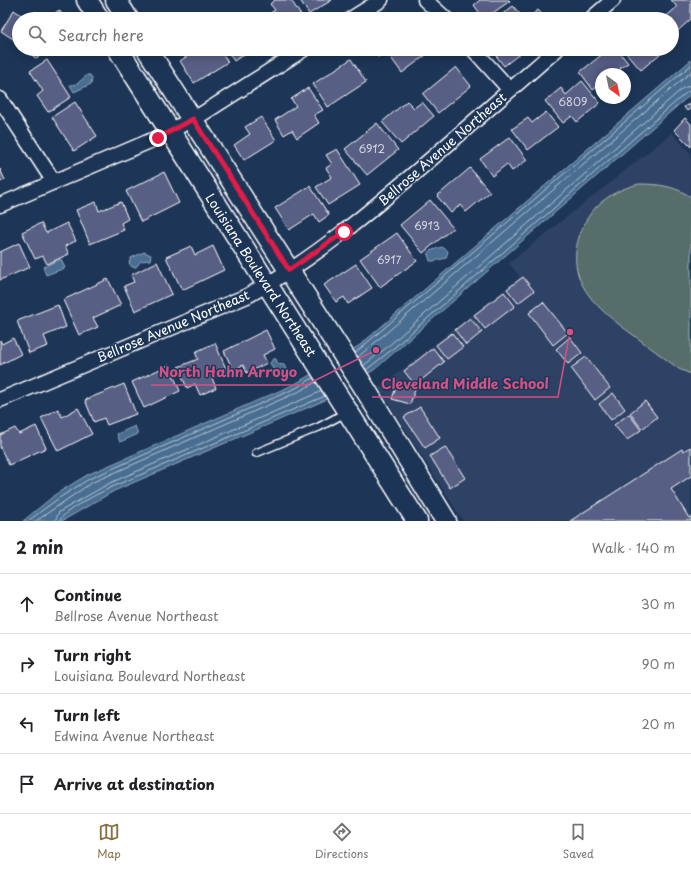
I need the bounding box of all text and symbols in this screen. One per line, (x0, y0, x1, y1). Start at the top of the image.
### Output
search box (12, 12, 679, 56)
icon: search (26, 23, 48, 45)
text: Search here (58, 23, 144, 46)
north arrow (595, 68, 631, 104)
street label: Bellrose Avenue Northeast (373, 88, 510, 210)
house number: 6809 (559, 93, 587, 110)
route end (149, 129, 167, 147)
house number: 6912 (359, 140, 385, 157)
street label: Louisiana Boulevard Northeast (201, 189, 322, 360)
house number: 6913 (414, 217, 440, 234)
route start (335, 223, 353, 241)
house number: 6917 (377, 251, 401, 268)
street label: Bellrose Avenue Northeast (93, 285, 252, 366)
callout: North Hahn Arroyo (151, 359, 306, 385)
text: North Hahn Arroyo (159, 361, 297, 382)
callout: Cleveland Middle School (372, 371, 558, 397)
text: Cleveland Middle School (381, 373, 549, 394)
text: 2 min (16, 534, 63, 560)
text: Walk · 140 m (592, 538, 675, 557)
text: Continue (54, 583, 122, 606)
icon: ahead (16, 593, 38, 615)
text: 30 m (641, 594, 675, 613)
text: Bellrose Avenue Northeast (54, 606, 218, 625)
text: Turn right (54, 643, 131, 666)
icon: right (16, 653, 38, 675)
text: 90 m (642, 654, 675, 673)
text: Louisiana Boulevard Northeast (54, 666, 245, 685)
text: Turn left (54, 703, 120, 726)
icon: left (16, 713, 38, 735)
text: 20 m (641, 714, 675, 733)
text: Edwina Avenue Northeast (54, 726, 215, 745)
text: Arrive at destination (54, 772, 215, 795)
icon: arrive (16, 773, 38, 795)
tab: Map (97, 821, 121, 862)
tab: Directions (315, 821, 368, 862)
tab: Saved (563, 821, 594, 862)

